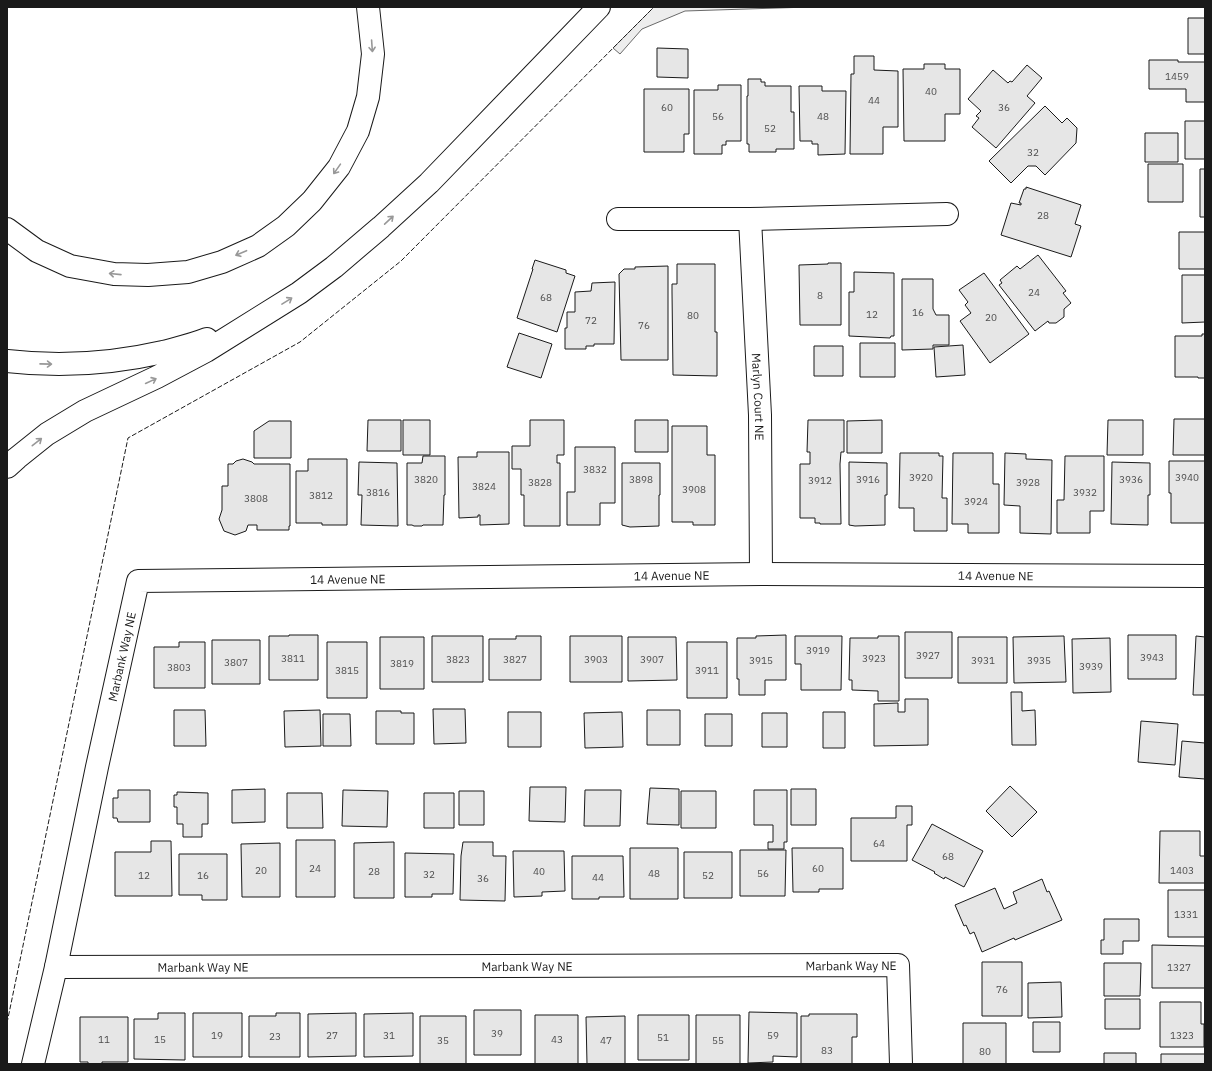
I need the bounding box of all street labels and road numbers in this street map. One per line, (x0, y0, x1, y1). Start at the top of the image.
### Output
street label: Marlyn Court NE (749, 353, 768, 441)
street label: 14 Avenue NE (634, 567, 710, 583)
street label: 14 Avenue NE (958, 567, 1034, 583)
street label: 14 Avenue NE (310, 571, 386, 587)
street label: Marbank Way NE (104, 610, 139, 703)
street label: Marbank Way NE (481, 958, 573, 973)
street label: Marbank Way NE (805, 958, 897, 973)
street label: Marbank Way NE (157, 959, 249, 974)

